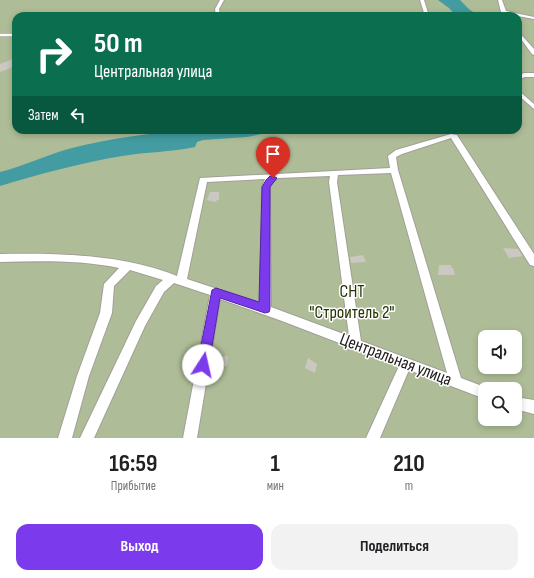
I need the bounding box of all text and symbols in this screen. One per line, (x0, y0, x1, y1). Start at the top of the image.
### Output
text: 50 m (94, 27, 143, 60)
icon: right (28, 28, 80, 80)
text: Центральная улица (94, 61, 212, 82)
icon: left (67, 104, 89, 126)
text: Затем (28, 106, 59, 125)
pin (256, 137, 290, 178)
icon: arrive (262, 143, 284, 165)
park label: СНТ "Строитель 2" (309, 281, 395, 323)
street label: Центральная улица (337, 328, 455, 390)
map controls (478, 330, 522, 426)
button: sound (478, 330, 522, 374)
position arrow (182, 344, 224, 386)
button: search (478, 382, 522, 426)
text: 16:59 (109, 449, 157, 478)
text: 1 (271, 449, 280, 478)
text: 210 (393, 449, 425, 478)
text: Прибытие (111, 478, 156, 494)
text: мин (267, 478, 284, 494)
text: m (405, 478, 413, 494)
button: Выход (16, 524, 263, 570)
button: Поделиться (271, 524, 518, 570)

